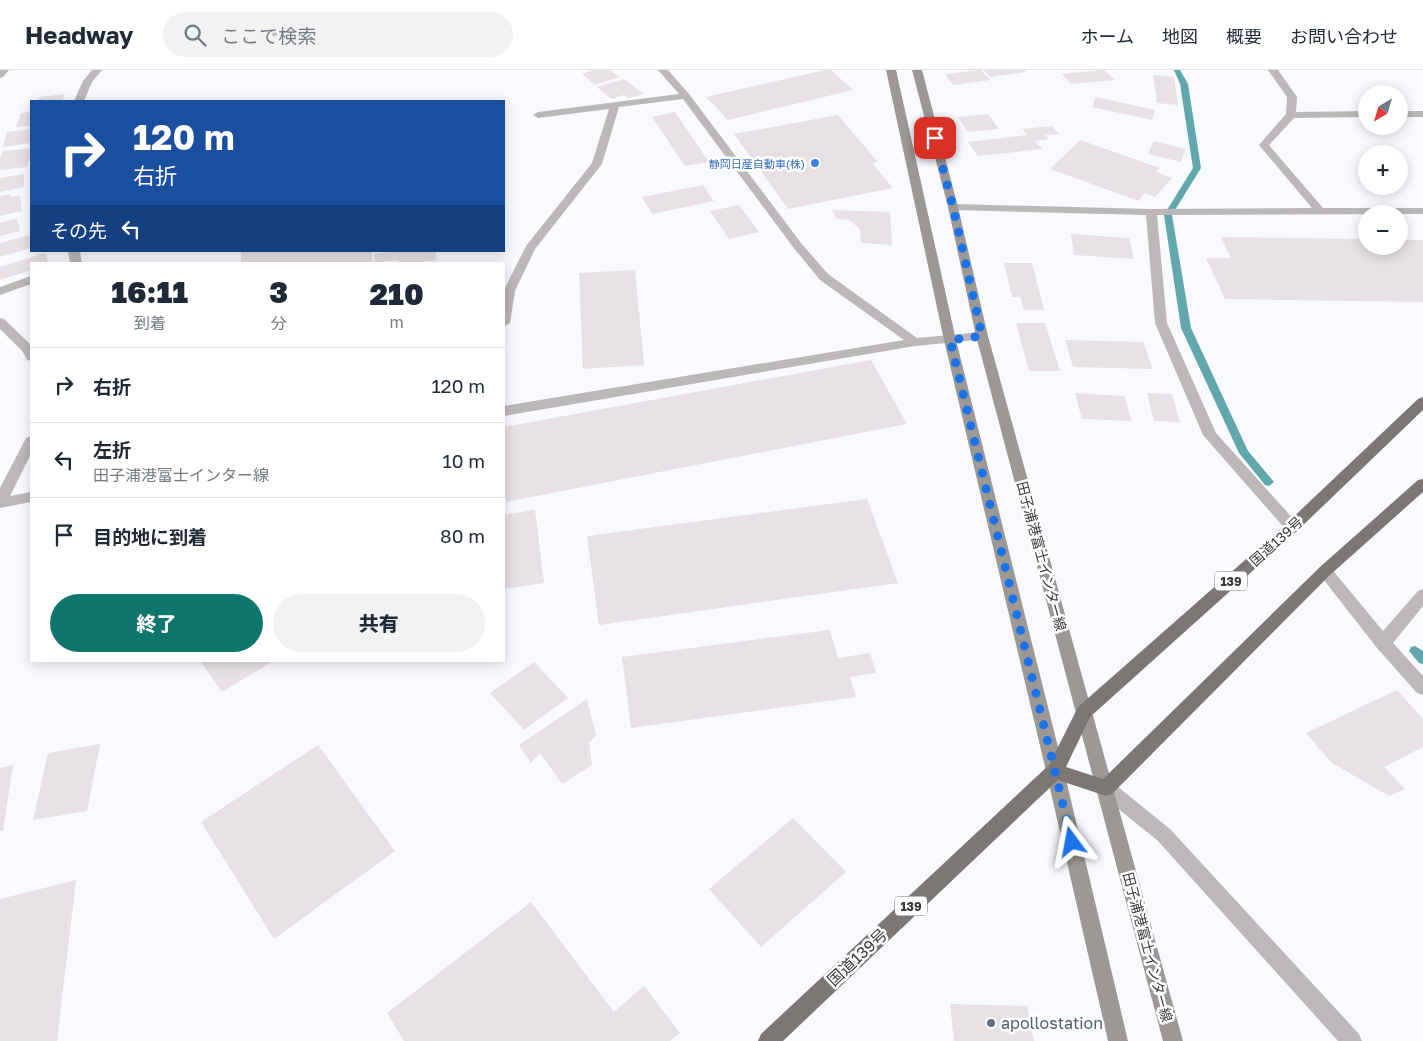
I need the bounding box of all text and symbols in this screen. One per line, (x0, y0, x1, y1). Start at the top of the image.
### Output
search box (163, 12, 513, 57)
text: Headway (25, 20, 133, 49)
icon: search (181, 21, 209, 49)
text: ここで検索 (221, 24, 316, 47)
text: ホーム (1081, 25, 1134, 47)
text: 地図 (1162, 25, 1198, 47)
text: 概要 (1226, 25, 1262, 47)
text: お問い合わせ (1290, 25, 1398, 47)
north arrow (1358, 85, 1408, 135)
map controls (1358, 85, 1408, 255)
text: 120 m (133, 116, 235, 158)
pin (914, 117, 956, 159)
icon: right (50, 120, 115, 185)
icon: arrive (921, 124, 949, 152)
button: + (1358, 145, 1408, 195)
place label: 静岡日産自動車(株) (709, 157, 805, 170)
marker: 静岡日産自動車(株) (809, 157, 821, 169)
text: 右折 (133, 162, 177, 189)
button: − (1358, 205, 1408, 255)
icon: left (117, 215, 145, 243)
text: その先 (50, 219, 107, 242)
text: 16:11 (111, 274, 188, 310)
text: 3 (269, 274, 288, 310)
text: 210 (369, 276, 424, 312)
text: m (390, 312, 404, 332)
text: 到着 (134, 313, 166, 333)
text: 分 (271, 313, 287, 333)
icon: right (50, 371, 78, 399)
text: 120 m (431, 374, 485, 397)
text: 右折 (93, 375, 131, 398)
text: 左折 (93, 438, 131, 461)
icon: left (50, 446, 78, 474)
text: 10 m (442, 449, 485, 472)
text: 田子浦港富士インター線 (93, 465, 269, 485)
street label: 田子浦港富士インター線 (1014, 479, 1070, 633)
street label: 国道139号 (1246, 513, 1306, 569)
icon: arrive (50, 521, 78, 549)
text: 80 m (440, 524, 485, 547)
text: 目的地に到着 (93, 525, 207, 548)
road number: 139 (1215, 572, 1247, 590)
button: 終了 (50, 594, 263, 652)
button: 共有 (273, 594, 485, 652)
position arrow (1045, 815, 1097, 867)
street label: 田子浦港富士インター線 (1120, 870, 1176, 1024)
road number: 139 (895, 896, 927, 916)
street label: 国道139号 (823, 924, 891, 990)
place label: apollostation (1001, 1013, 1103, 1033)
marker: apollostation (985, 1017, 997, 1029)

